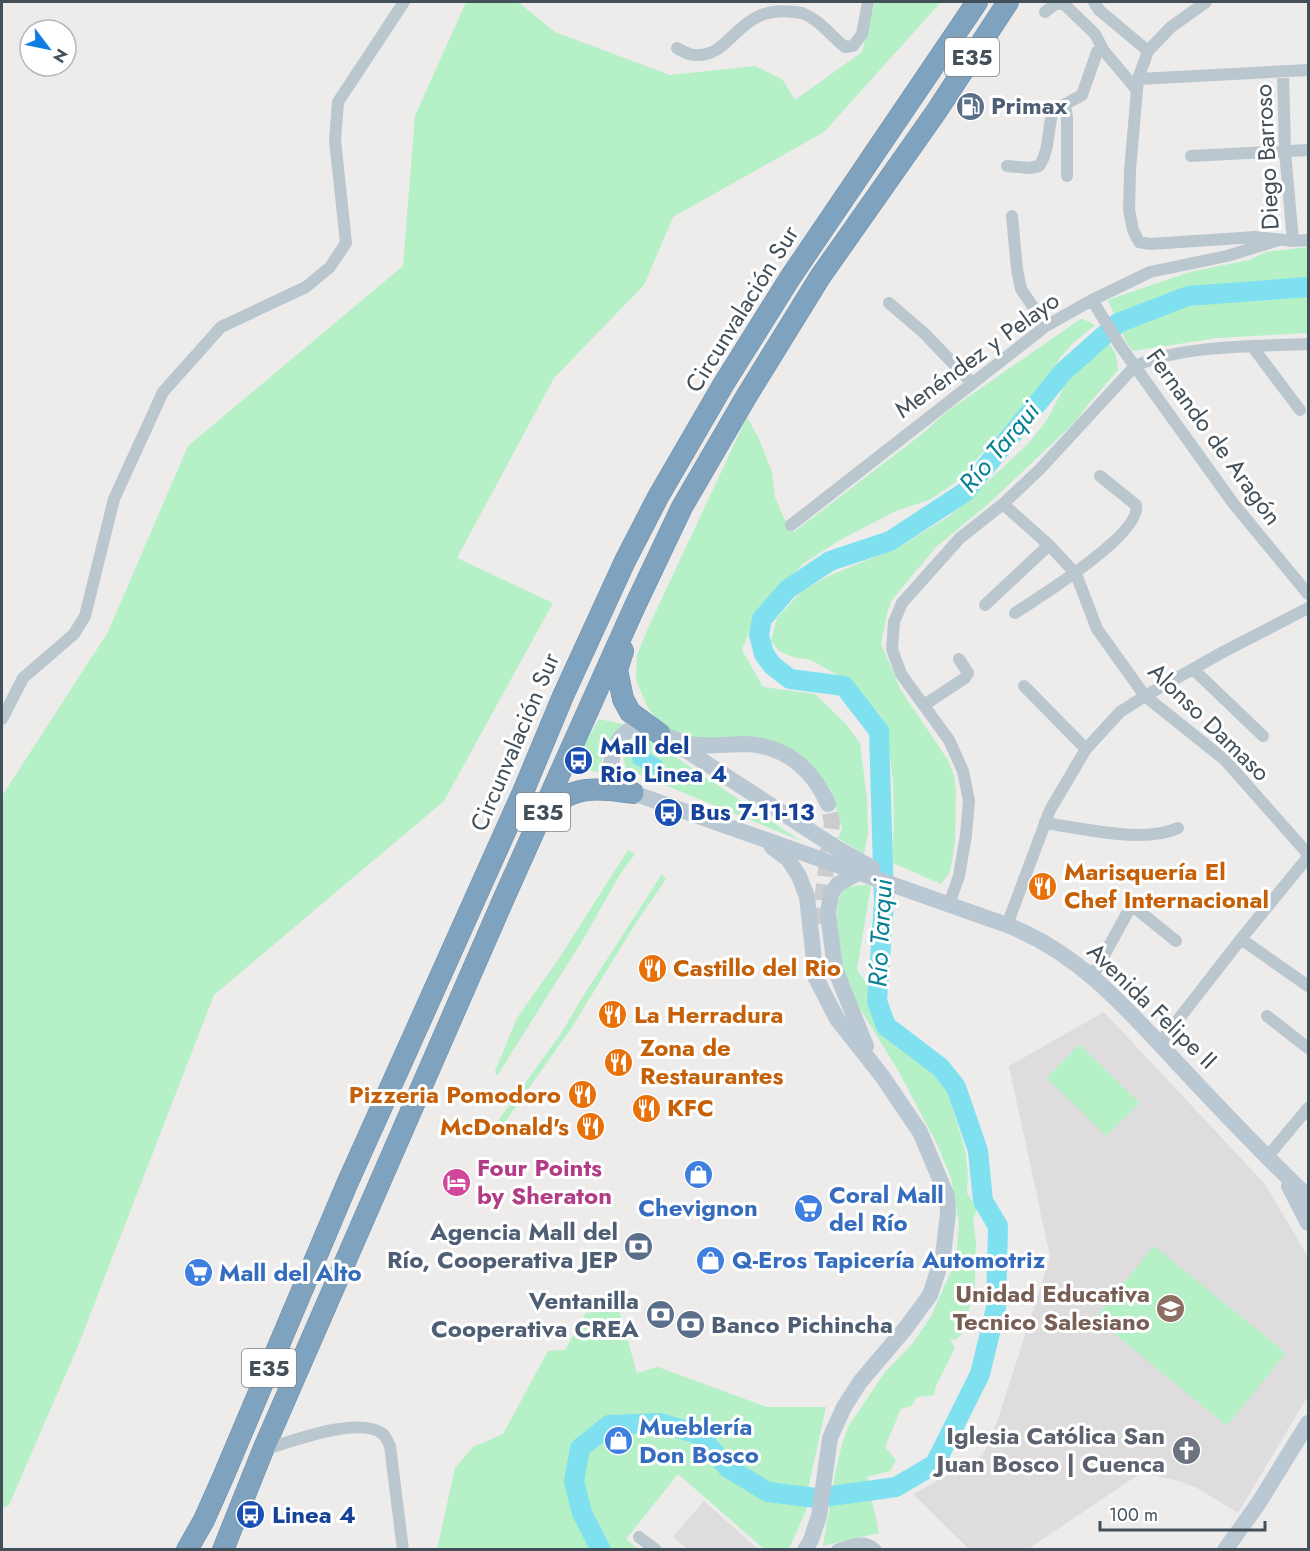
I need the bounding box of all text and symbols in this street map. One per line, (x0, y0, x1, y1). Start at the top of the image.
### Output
north arrow (18, 18, 78, 78)
road number: E35 (945, 38, 999, 76)
text: N (47, 44, 73, 67)
street label: Diego Barroso (1245, 83, 1288, 231)
place label: Primax (991, 88, 1068, 123)
fuel station icon: Primax (954, 90, 986, 122)
street label: Circunvalación Sur (676, 218, 807, 399)
street label: Menéndez y Pelayo (887, 283, 1066, 426)
street label: Fernando de Aragón (1138, 341, 1291, 532)
water label: Río Tarqui (950, 393, 1049, 501)
street label: Circunvalación Sur (461, 646, 568, 836)
street label: Alonso Damaso (1140, 654, 1278, 789)
place label: Mall del Rio Linea 4 (600, 728, 727, 791)
bus stop icon: Mall del Rio Linea 4 (563, 744, 595, 776)
road number: E35 (516, 793, 570, 831)
place label: Bus 7-11-13 (690, 794, 815, 829)
bus stop icon: Bus 7-11-13 (653, 796, 685, 828)
place label: Marisquería El Chef Internacional (1064, 854, 1269, 917)
restaurant icon: Marisquería El Chef Internacional (1027, 870, 1059, 902)
water label: Río Tarqui (858, 878, 902, 988)
street label: Avenida Felipe II (1079, 934, 1225, 1077)
place label: Castillo del Rio (673, 950, 841, 985)
restaurant icon: Castillo del Rio (636, 952, 668, 984)
place label: La Herradura (634, 997, 784, 1032)
restaurant icon: La Herradura (597, 999, 629, 1031)
place label: Zona de Restaurantes (640, 1030, 784, 1093)
restaurant icon: Zona de Restaurantes (603, 1046, 635, 1078)
place label: Pizzeria Pomodoro (349, 1077, 561, 1112)
restaurant icon: Pizzeria Pomodoro (566, 1079, 598, 1111)
place label: KFC (667, 1090, 714, 1125)
restaurant icon: KFC (630, 1092, 662, 1124)
place label: McDonald's (440, 1109, 569, 1144)
restaurant icon: McDonald's (574, 1111, 606, 1143)
place label: Four Points by Sheraton (477, 1150, 612, 1213)
shop icon: Chevignon (682, 1159, 714, 1191)
hotel icon: Four Points by Sheraton (440, 1166, 472, 1198)
place label: Coral Mall del Río (829, 1177, 944, 1240)
place label: Chevignon (638, 1190, 758, 1225)
supermarket icon: Coral Mall del Río (792, 1193, 824, 1225)
place label: Agencia Mall del Río, Cooperativa JEP (387, 1214, 618, 1277)
bank icon: Agencia Mall del Río, Cooperativa JEP (623, 1230, 655, 1262)
place label: Q-Eros Tapicería Automotriz (732, 1242, 1046, 1277)
shop icon: Q-Eros Tapicería Automotriz (695, 1244, 727, 1276)
place label: Mall del Alto (219, 1255, 362, 1290)
supermarket icon: Mall del Alto (182, 1257, 214, 1289)
place label: Unidad Educativa Tecnico Salesiano (953, 1276, 1150, 1339)
place label: Ventanilla Cooperativa CREA (431, 1283, 639, 1346)
school or university icon: Unidad Educativa Tecnico Salesiano (1155, 1292, 1187, 1324)
bank icon: Ventanilla Cooperativa CREA (644, 1299, 676, 1331)
place label: Banco Pichincha (711, 1307, 893, 1342)
bank icon: Banco Pichincha (674, 1309, 706, 1341)
road number: E35 (242, 1349, 296, 1387)
place label: Mueblería Don Bosco (639, 1409, 759, 1472)
place label: Iglesia Católica San Juan Bosco | Cuenca (932, 1418, 1165, 1481)
shop icon: Mueblería Don Bosco (602, 1425, 634, 1457)
church icon: Iglesia Católica San Juan Bosco | Cuenca (1170, 1434, 1202, 1466)
scale bar (1100, 1494, 1265, 1532)
place label: Linea 4 (272, 1497, 356, 1532)
bus stop icon: Linea 4 (235, 1499, 267, 1531)
text: 100 m (1109, 1502, 1158, 1528)

